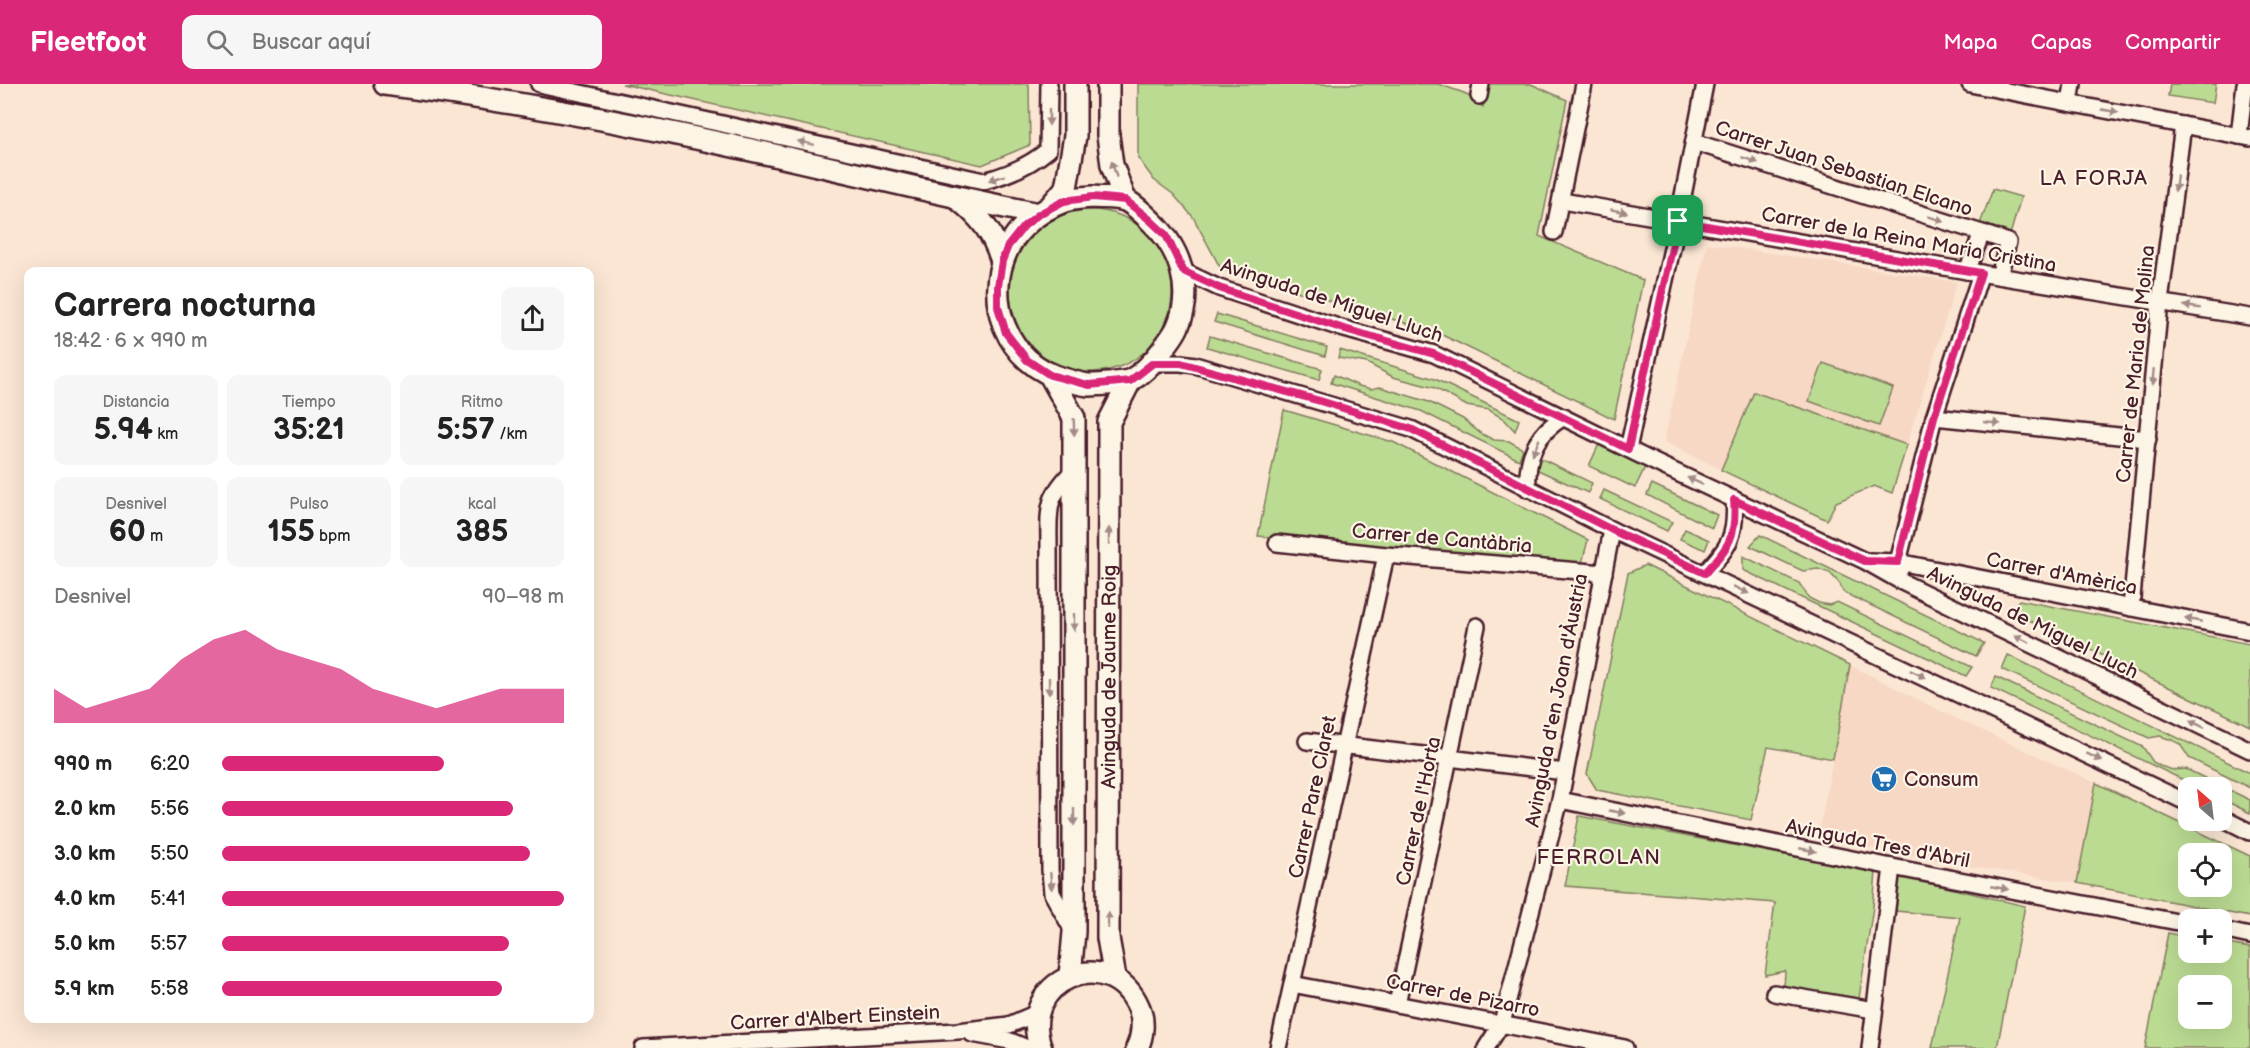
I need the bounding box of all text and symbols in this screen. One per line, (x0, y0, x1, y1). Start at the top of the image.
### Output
search box (182, 15, 602, 69)
text: Fleetfoot (30, 26, 146, 59)
icon: search (203, 26, 236, 59)
text: Buscar aquí (251, 29, 370, 56)
text: Mapa (1944, 30, 1998, 55)
text: Capas (2031, 30, 2092, 55)
text: Compartir (2125, 30, 2220, 55)
one-way arrow (2100, 107, 2119, 116)
one-way arrow (1044, 108, 1054, 127)
street label: Carrer Juan Sebastian Elcano (1712, 116, 1976, 222)
one-way arrow (797, 137, 816, 147)
one-way arrow (1741, 156, 1759, 165)
one-way arrow (1109, 160, 1118, 178)
district label: LA FORJA (2040, 166, 2148, 191)
one-way arrow (988, 173, 1006, 183)
one-way arrow (2171, 174, 2180, 193)
pin (1652, 195, 1703, 246)
street label: Carrer de la Reina Maria Cristina (1759, 202, 2058, 278)
icon: arrive (1661, 204, 1694, 237)
one-way arrow (1610, 207, 1629, 216)
one-way arrow (1927, 215, 1945, 224)
street label: Carrer de Maria de Molina (2112, 244, 2160, 484)
street label: Avinguda de Miguel Lluch (1218, 254, 1446, 348)
text: Carrera nocturna (54, 286, 316, 326)
button: share (501, 287, 564, 350)
one-way arrow (2183, 303, 2202, 312)
text: 18:42 · 6 × 990 m (54, 329, 208, 353)
one-way arrow (2148, 368, 2158, 387)
text: Distancia (102, 393, 170, 412)
text: Tiempo (282, 393, 336, 412)
text: Ritmo (461, 393, 503, 412)
text: 5.94 (94, 412, 153, 448)
text: 35:21 (273, 412, 345, 448)
text: 5:57 (436, 412, 495, 448)
one-way arrow (1069, 418, 1079, 437)
one-way arrow (1983, 418, 2002, 428)
text: km (153, 425, 178, 444)
text: /km (495, 425, 528, 444)
one-way arrow (1531, 439, 1541, 457)
one-way arrow (1687, 477, 1704, 486)
text: Desnivel (105, 495, 167, 514)
text: Pulso (289, 495, 329, 514)
text: kcal (468, 495, 496, 514)
text: 60 (109, 514, 146, 550)
text: 155 (267, 514, 315, 550)
text: 385 (456, 514, 508, 550)
street label: Carrer de Cantàbria (1351, 519, 1533, 559)
text: m (146, 527, 163, 546)
text: bpm (315, 527, 351, 546)
one-way arrow (1104, 527, 1114, 546)
street label: Carrer d'Amèrica (1984, 548, 2139, 600)
street label: Avinguda de Miguel Lluch (1923, 561, 2142, 685)
street label: Avinguda de Jaume Roig (1097, 565, 1122, 789)
street label: Avinguda d'en Joan d'Àustria (1520, 571, 1593, 829)
text: Desnivel (54, 585, 131, 609)
text: 90–98 m (482, 585, 564, 609)
one-way arrow (1733, 586, 1750, 595)
one-way arrow (1069, 613, 1079, 632)
one-way arrow (2183, 615, 2202, 624)
one-way arrow (2013, 635, 2030, 644)
one-way arrow (1909, 669, 1926, 678)
one-way arrow (1044, 677, 1054, 696)
street label: Carrer Pare Claret (1284, 714, 1342, 881)
one-way arrow (2189, 720, 2206, 729)
street label: Carrer de l'Horta (1391, 734, 1447, 888)
text: 990 m (54, 752, 112, 776)
text: 6:20 (150, 752, 190, 776)
one-way arrow (2085, 753, 2102, 762)
supermarket icon: Consum (1869, 764, 1899, 794)
place label: Consum (1904, 768, 1978, 792)
north arrow (2178, 777, 2232, 831)
map controls (2178, 777, 2232, 1029)
text: 2.0 km (54, 797, 116, 821)
text: 5:56 (150, 797, 189, 821)
one-way arrow (1069, 808, 1079, 827)
one-way arrow (1608, 808, 1627, 817)
street label: Avinguda Tres d'Abril (1784, 814, 1972, 874)
text: 3.0 km (54, 842, 115, 866)
text: 5:50 (150, 842, 189, 866)
button: locate (2178, 843, 2232, 897)
district label: FERROLAN (1537, 845, 1661, 870)
one-way arrow (1799, 846, 1818, 855)
one-way arrow (1046, 872, 1056, 891)
one-way arrow (1990, 884, 2009, 893)
text: 4.0 km (54, 887, 116, 911)
text: 5:41 (150, 887, 185, 911)
button: + (2178, 909, 2232, 963)
one-way arrow (1103, 911, 1113, 930)
text: 5.0 km (54, 932, 115, 956)
text: 5:57 (150, 932, 187, 956)
street label: Carrer de Pizarro (1384, 969, 1542, 1023)
button: − (2178, 975, 2232, 1029)
text: 5.9 km (54, 977, 115, 1001)
text: 5:58 (150, 977, 189, 1001)
street label: Carrer d'Albert Einstein (730, 1001, 941, 1035)

